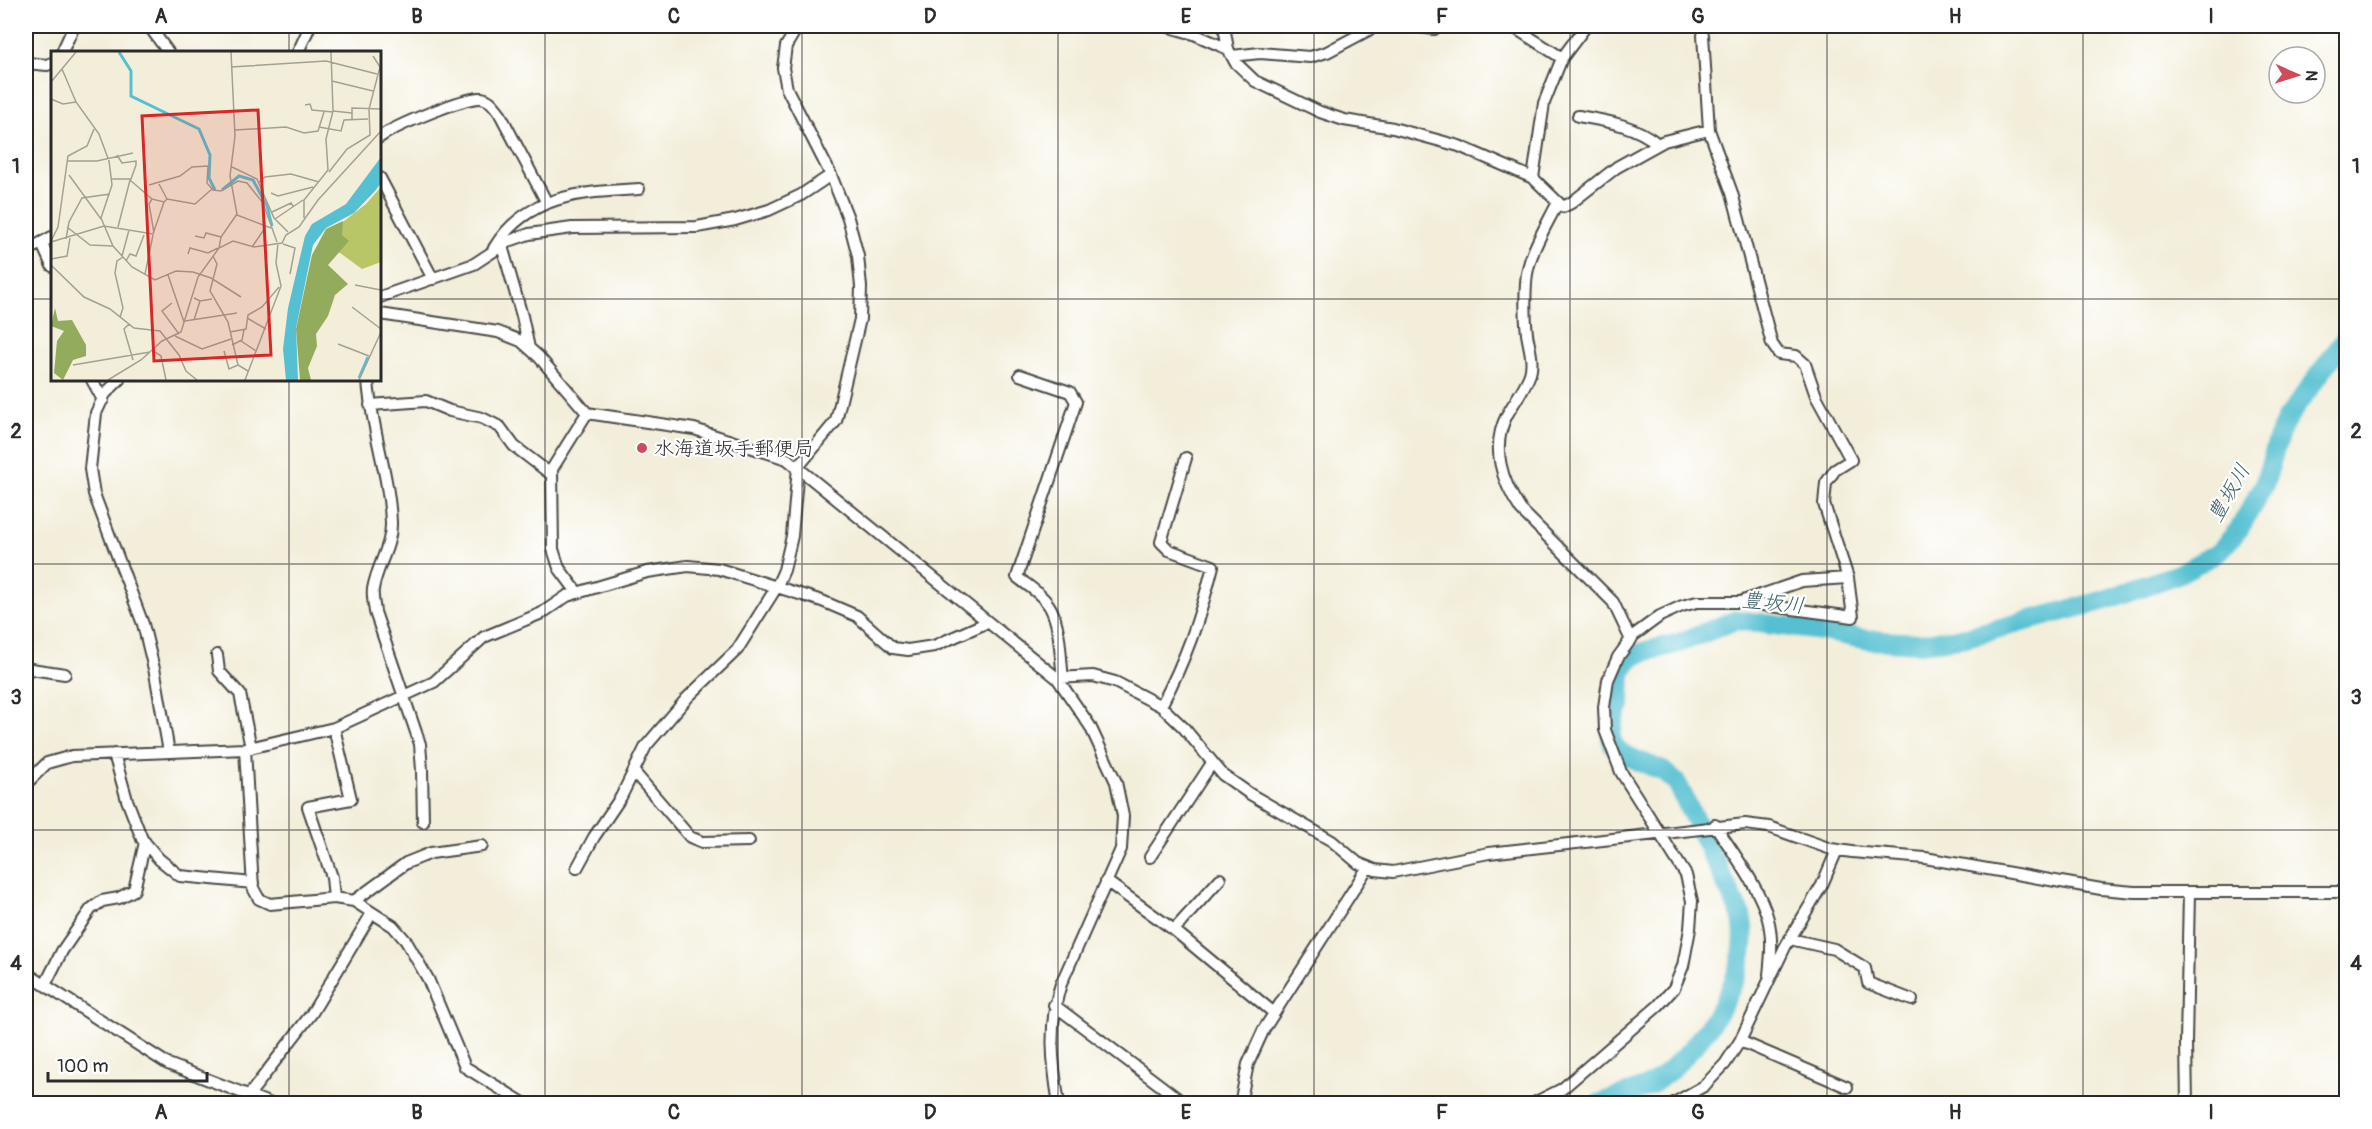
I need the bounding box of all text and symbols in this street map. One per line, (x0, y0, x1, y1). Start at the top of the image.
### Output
text: A (155, 4, 168, 29)
text: B (411, 4, 423, 29)
text: C (668, 4, 680, 29)
text: D (924, 4, 937, 29)
text: E (1181, 4, 1192, 29)
text: F (1436, 4, 1448, 29)
text: G (1691, 4, 1705, 29)
text: H (1949, 4, 1962, 29)
text: I (2208, 4, 2214, 29)
north arrow (2267, 45, 2327, 105)
inset map (51, 51, 381, 381)
text: N (2301, 70, 2321, 82)
text: 1 (12, 154, 20, 179)
text: 1 (2352, 154, 2360, 179)
text: 2 (10, 419, 22, 444)
text: 2 (2350, 419, 2362, 444)
place label: 水海道坂手郵便局 (654, 436, 814, 461)
marker: 水海道坂手郵便局 (635, 441, 649, 455)
water label: 豊坂川 (2202, 459, 2256, 527)
water label: 豊坂川 (1740, 586, 1806, 620)
text: 3 (10, 685, 22, 710)
text: 3 (2350, 685, 2362, 710)
text: 4 (10, 951, 22, 976)
text: 4 (2350, 951, 2362, 976)
scale bar (48, 1045, 207, 1083)
text: 100 m (57, 1055, 109, 1078)
text: A (155, 1100, 168, 1125)
text: B (411, 1100, 423, 1125)
text: C (668, 1100, 680, 1125)
text: D (924, 1100, 937, 1125)
text: E (1181, 1100, 1192, 1125)
text: F (1436, 1100, 1448, 1125)
text: G (1691, 1100, 1705, 1125)
text: H (1949, 1100, 1962, 1125)
text: I (2208, 1100, 2214, 1125)

